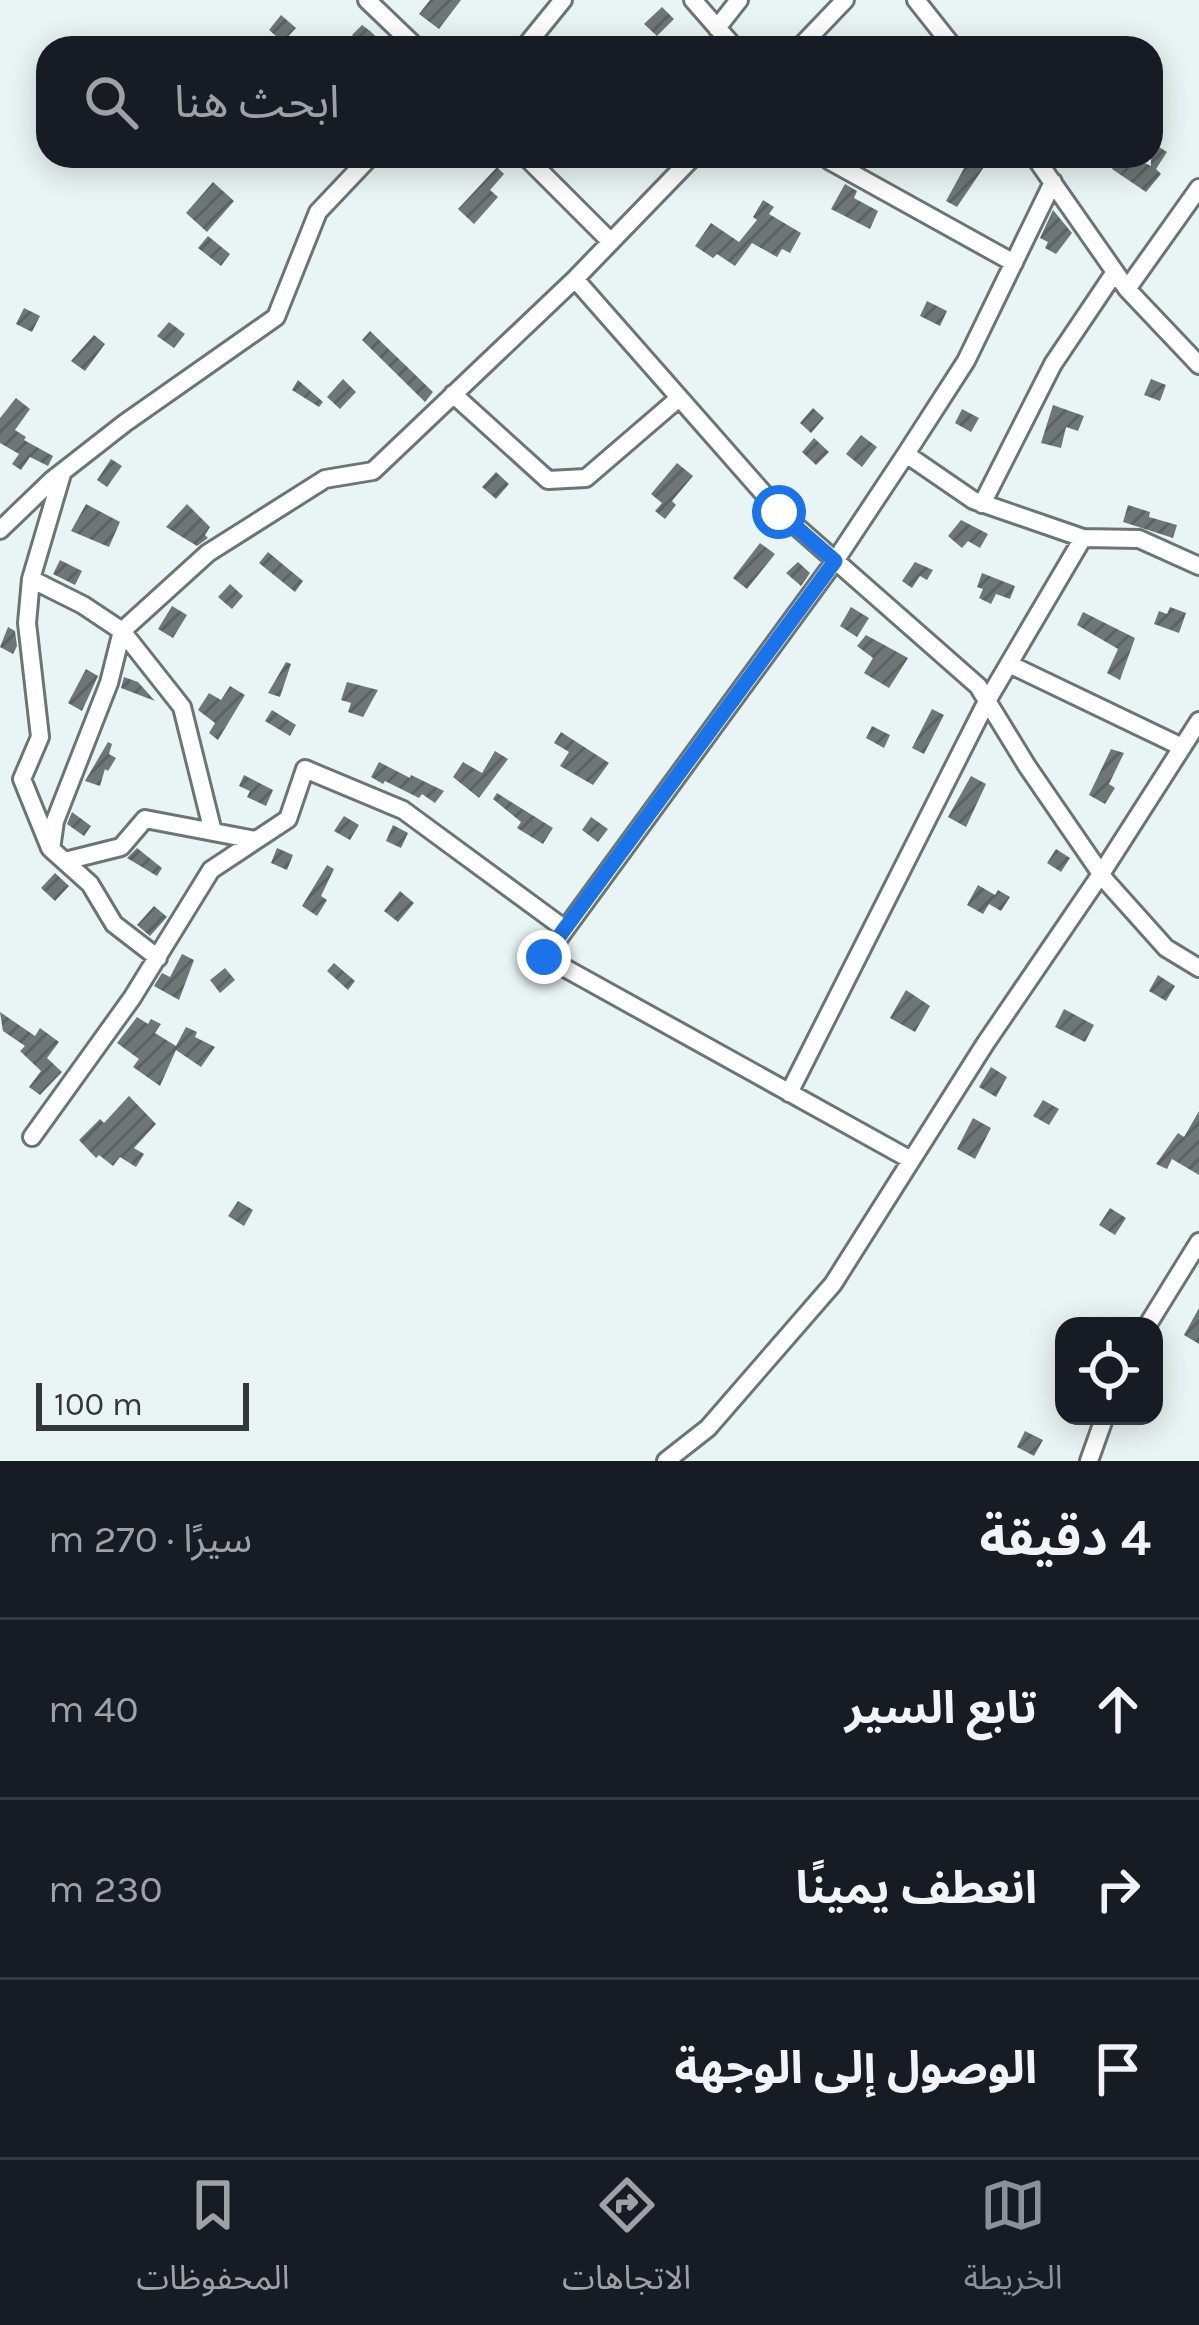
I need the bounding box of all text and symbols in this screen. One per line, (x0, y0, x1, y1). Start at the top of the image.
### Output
search box (36, 36, 1163, 168)
icon: search (78, 69, 144, 135)
text: ابحث هنا (174, 76, 340, 128)
route start (752, 485, 806, 539)
route end (517, 930, 571, 984)
map controls (1055, 1317, 1163, 1425)
button: locate (1055, 1317, 1163, 1425)
scale bar (36, 1377, 249, 1430)
text: 100 m (54, 1385, 143, 1423)
text: 4 دقيقة (979, 1508, 1151, 1568)
text: سيرًا · 270 m (48, 1516, 252, 1562)
icon: ahead (1085, 1676, 1151, 1742)
text: تابع السير (845, 1682, 1037, 1734)
text: 40 m (48, 1686, 139, 1732)
icon: right (1085, 1856, 1151, 1922)
text: انعطف يمينًا (796, 1862, 1037, 1914)
text: 230 m (48, 1866, 163, 1912)
icon: arrive (1085, 2036, 1151, 2102)
text: الوصول إلى الوجهة (674, 2042, 1037, 2094)
tab: المحفوظات (136, 2172, 290, 2313)
tab: الاتجاهات (562, 2172, 691, 2313)
tab: الخريطة (964, 2172, 1063, 2313)

